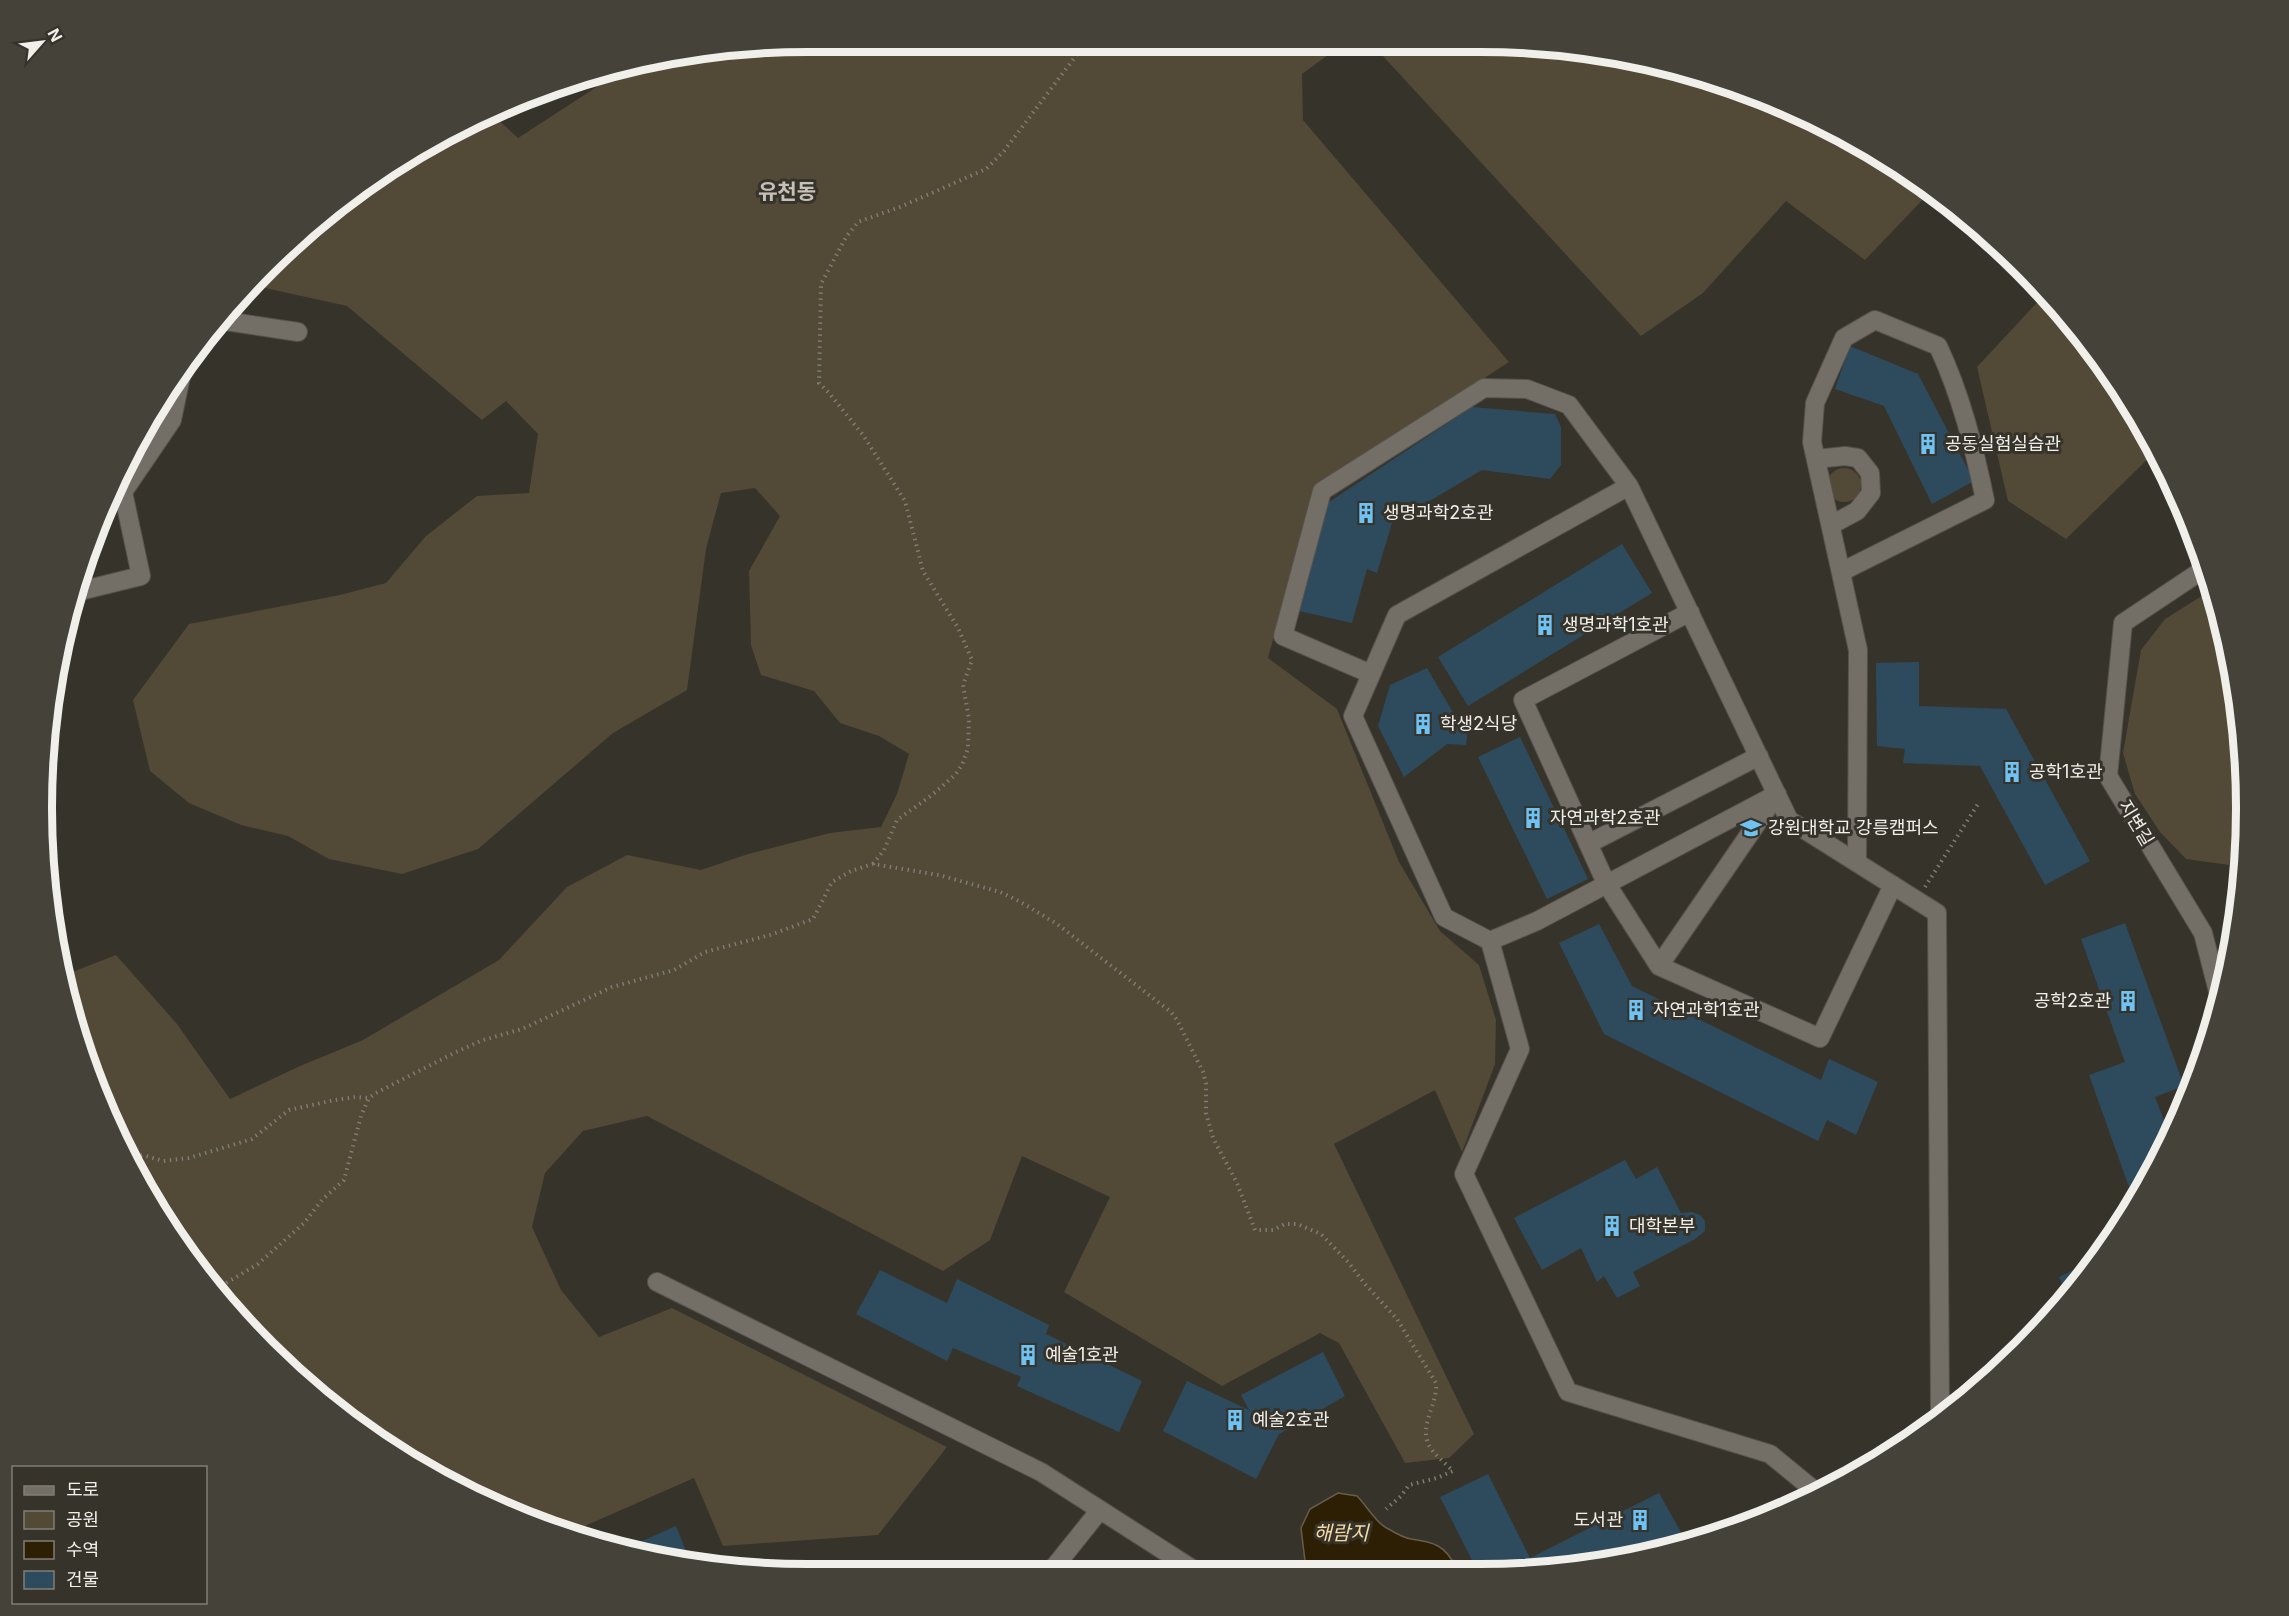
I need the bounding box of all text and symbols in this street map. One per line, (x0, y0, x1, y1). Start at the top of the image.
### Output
north arrow (12, 12, 72, 72)
text: N (44, 25, 67, 45)
district label: 유천동 (758, 179, 816, 204)
building icon: 공동실험실습관 (1916, 432, 1940, 456)
place label: 공동실험실습관 (1945, 433, 2061, 454)
building icon: 생명과학2호관 (1354, 501, 1378, 525)
place label: 생명과학2호관 (1383, 502, 1494, 523)
building icon: 생명과학1호관 (1533, 613, 1557, 637)
place label: 생명과학1호관 (1562, 614, 1669, 635)
building icon: 학생2식당 (1411, 712, 1435, 736)
place label: 학생2식당 (1440, 713, 1517, 734)
building icon: 공학1호관 (2000, 760, 2024, 784)
place label: 공학1호관 (2029, 761, 2103, 782)
street label: 지변길 (2115, 796, 2158, 849)
building icon: 자연과학2호관 (1521, 806, 1545, 830)
place label: 자연과학2호관 (1550, 807, 1661, 828)
school or university icon: 강원대학교 강릉캠퍼스 (1739, 816, 1763, 840)
place label: 강원대학교 강릉캠퍼스 (1768, 817, 1939, 838)
building icon: 공학2호관 (2116, 989, 2140, 1013)
place label: 공학2호관 (2034, 990, 2111, 1011)
building icon: 자연과학1호관 (1624, 998, 1648, 1022)
place label: 자연과학1호관 (1653, 999, 1760, 1020)
building icon: 대학본부 (1600, 1214, 1624, 1238)
place label: 대학본부 (1629, 1215, 1695, 1236)
building icon: 예술1호관 (1016, 1343, 1040, 1367)
place label: 예술1호관 (1045, 1344, 1119, 1365)
building icon: 예술2호관 (1223, 1408, 1247, 1432)
place label: 예술2호관 (1252, 1409, 1330, 1430)
legend (12, 1466, 207, 1604)
text: 도로 (66, 1479, 99, 1500)
building icon: 도서관 (1628, 1508, 1652, 1532)
text: 공원 (66, 1509, 99, 1530)
place label: 도서관 (1573, 1509, 1623, 1530)
water label: 해람지 (1313, 1521, 1370, 1545)
text: 수역 (66, 1539, 99, 1560)
text: 건물 (66, 1569, 99, 1590)

